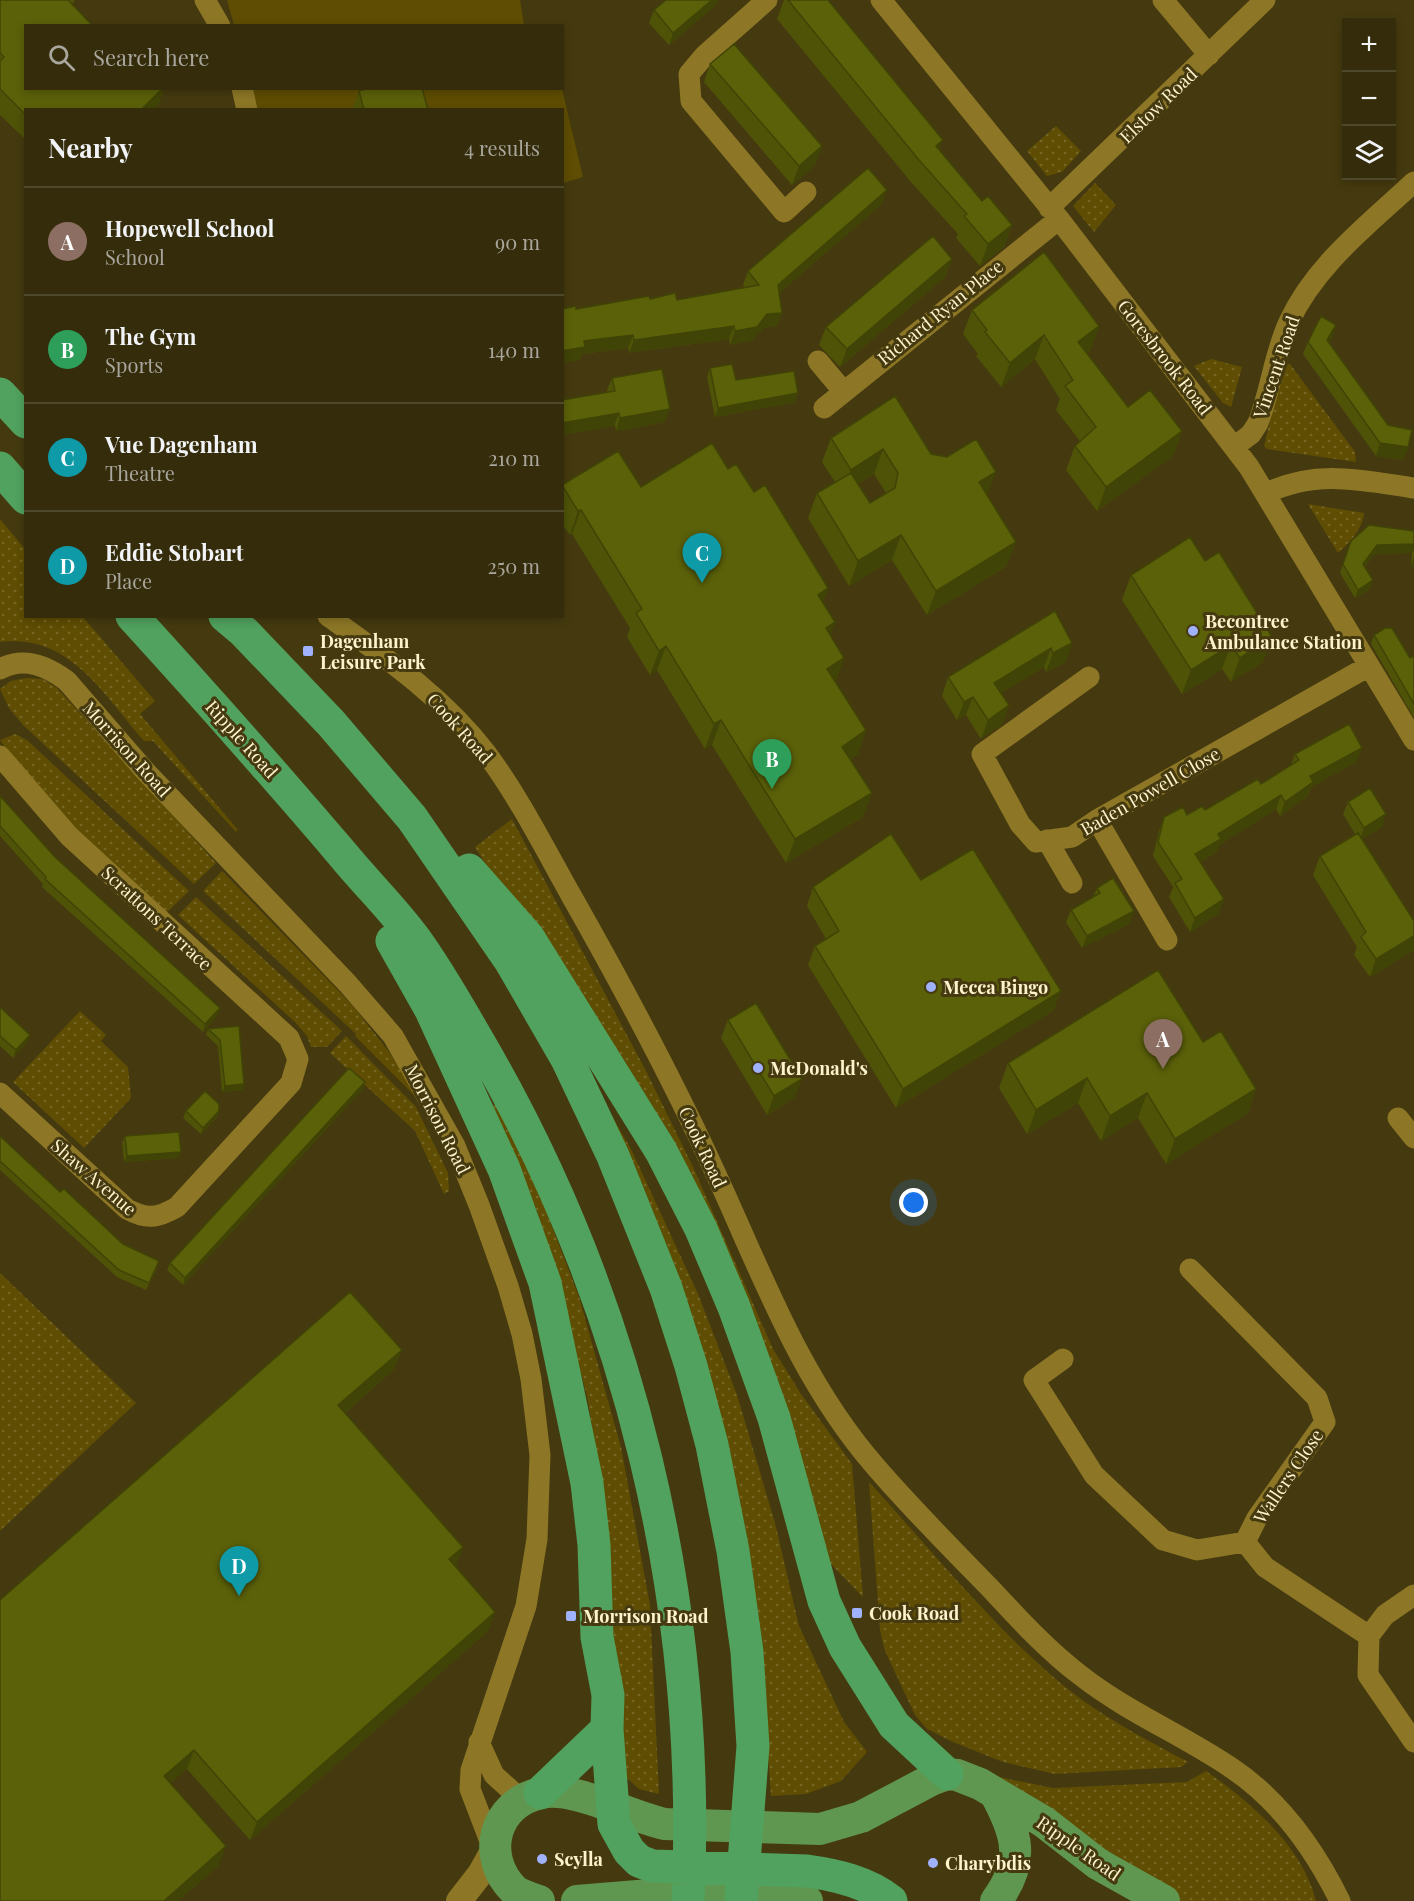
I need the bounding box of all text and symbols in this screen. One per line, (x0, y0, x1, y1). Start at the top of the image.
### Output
map controls (1342, 18, 1396, 180)
button: + (1342, 18, 1396, 72)
search box (24, 24, 564, 90)
icon: search (45, 41, 78, 74)
text: Search here (93, 42, 209, 72)
street label: Elstow Road (1114, 62, 1202, 148)
button: − (1342, 72, 1396, 126)
button: layers (1342, 126, 1396, 180)
text: Nearby (48, 130, 133, 165)
text: 4 results (464, 134, 540, 161)
text: Hopewell School (105, 213, 274, 243)
text: A (61, 228, 74, 255)
text: 90 m (495, 228, 540, 255)
text: School (105, 243, 165, 270)
street label: Richard Ryan Place (872, 254, 1008, 370)
street label: Goresbrook Road (1113, 295, 1218, 420)
street label: Vincent Road (1247, 312, 1305, 422)
text: The Gym (105, 321, 196, 351)
text: B (61, 336, 74, 363)
text: 140 m (488, 336, 540, 363)
text: Sports (105, 351, 163, 378)
text: Vue Dagenham (105, 429, 258, 459)
text: C (60, 444, 75, 471)
text: 210 m (488, 444, 540, 471)
text: Theatre (105, 459, 175, 486)
pin: C (682, 534, 722, 583)
text: Eddie Stobart (105, 537, 244, 567)
text: D (60, 552, 75, 579)
text: 250 m (487, 552, 540, 579)
text: Place (105, 567, 152, 594)
place label: Becontree Ambulance Station (1204, 609, 1362, 654)
marker: Becontree Ambulance Station (1186, 624, 1200, 638)
place label: Dagenham Leisure Park (320, 629, 426, 674)
marker: Dagenham Leisure Park (301, 644, 315, 658)
street label: Cook Road (422, 688, 498, 769)
street label: Ripple Road (201, 695, 284, 784)
street label: Morrison Road (78, 696, 177, 802)
pin: B (752, 740, 792, 789)
street label: Baden Powell Close (1076, 741, 1224, 841)
street label: Scrattons Terrace (97, 861, 217, 975)
place label: Mecca Bingo (943, 975, 1048, 999)
marker: Mecca Bingo (924, 980, 938, 994)
pin: A (1144, 1020, 1182, 1069)
place label: McDonald's (770, 1056, 868, 1080)
street label: Morrison Road (400, 1060, 476, 1179)
marker: McDonald's (751, 1061, 765, 1075)
street label: Cook Road (674, 1102, 732, 1192)
street label: Shaw Avenue (46, 1133, 142, 1221)
your location (899, 1188, 928, 1217)
street label: Wallers Close (1247, 1424, 1328, 1529)
pin: D (220, 1546, 258, 1596)
place label: Cook Road (869, 1601, 959, 1625)
place label: Morrison Road (583, 1604, 709, 1628)
marker: Cook Road (850, 1606, 864, 1620)
marker: Morrison Road (564, 1609, 578, 1623)
street label: Ripple Road (1032, 1810, 1126, 1886)
place label: Scylla (554, 1847, 603, 1871)
place label: Charybdis (945, 1851, 1031, 1875)
marker: Scylla (535, 1852, 549, 1866)
marker: Charybdis (926, 1856, 940, 1870)

